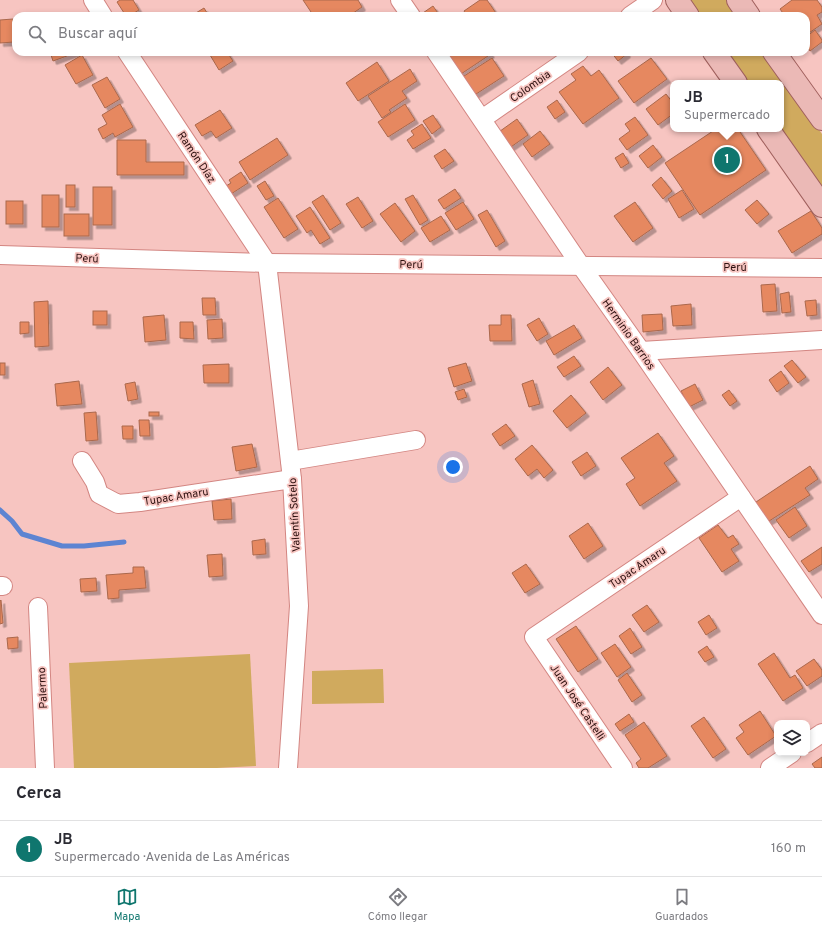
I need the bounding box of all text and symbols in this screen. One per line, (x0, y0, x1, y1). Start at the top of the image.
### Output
search box (12, 12, 810, 56)
icon: search (26, 23, 48, 45)
text: Buscar aquí (58, 25, 137, 44)
street label: Colombia (508, 68, 554, 106)
popup (670, 80, 784, 132)
text: JB (684, 89, 703, 108)
text: Supermercado (684, 108, 770, 124)
street label: Ramón Díaz (174, 129, 219, 186)
pin: 1 (714, 145, 740, 175)
street label: Perú (75, 252, 99, 266)
street label: Perú (399, 258, 423, 272)
street label: Perú (723, 261, 747, 275)
street label: Herminio Barrios (599, 296, 658, 373)
your location (443, 457, 463, 477)
street label: Valentín Sotelo (286, 477, 304, 552)
street label: Tupac Amaru (143, 485, 210, 509)
street label: Tupac Amaru (607, 544, 669, 592)
street label: Juan José Castelli (546, 662, 608, 743)
street label: Palermo (35, 667, 51, 709)
map controls (774, 720, 810, 756)
button: layers (774, 720, 810, 756)
text: Cerca (16, 783, 62, 805)
text: JB (54, 831, 73, 850)
text: 1 (26, 841, 32, 857)
text: 160 m (771, 841, 806, 857)
text: Supermercado · Avenida de Las Américas (54, 850, 290, 866)
tab: Mapa (114, 886, 140, 924)
tab: Cómo llegar (368, 886, 428, 924)
tab: Guardados (655, 886, 708, 924)

